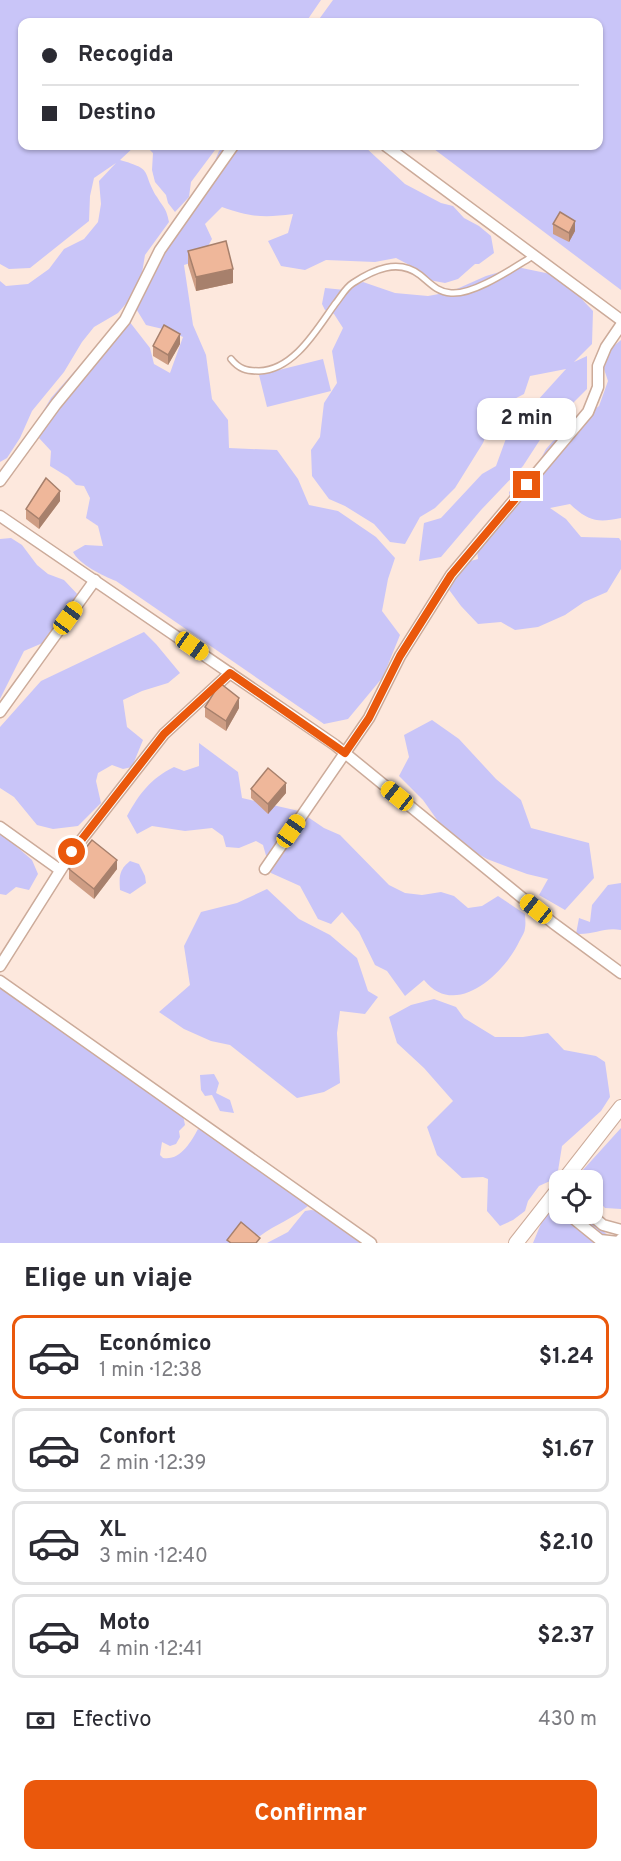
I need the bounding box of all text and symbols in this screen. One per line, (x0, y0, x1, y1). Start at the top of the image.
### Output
text: Recogida (78, 42, 173, 69)
text: Destino (78, 100, 156, 127)
callout: 2 min (478, 398, 576, 440)
text: 2 min (500, 406, 553, 432)
route end (513, 471, 540, 498)
car (50, 598, 86, 638)
car (172, 628, 212, 664)
car (377, 778, 417, 814)
car (273, 811, 309, 851)
route start (58, 838, 85, 865)
car (516, 891, 556, 927)
map controls (549, 1170, 603, 1224)
button: locate (549, 1170, 603, 1224)
text: Elige un viaje (24, 1262, 193, 1296)
icon: car (27, 1330, 81, 1384)
text: Económico (99, 1331, 212, 1358)
text: $1.24 (539, 1344, 594, 1371)
text: 1 min · 12:38 (99, 1358, 202, 1384)
icon: car (27, 1423, 81, 1477)
text: Confort (99, 1424, 176, 1451)
text: $1.67 (541, 1437, 594, 1464)
text: 2 min · 12:39 (99, 1451, 206, 1477)
icon: car (27, 1516, 81, 1570)
text: XL (99, 1517, 126, 1544)
text: $2.10 (539, 1530, 594, 1557)
text: 3 min · 12:40 (99, 1544, 208, 1570)
icon: car (27, 1609, 81, 1663)
text: Moto (99, 1610, 150, 1637)
text: $2.37 (537, 1623, 594, 1650)
text: 4 min · 12:41 (99, 1637, 203, 1663)
icon: cash (24, 1704, 57, 1737)
text: Efectivo (72, 1707, 152, 1734)
text: 430 m (538, 1707, 597, 1733)
button: Confirmar (24, 1780, 597, 1849)

